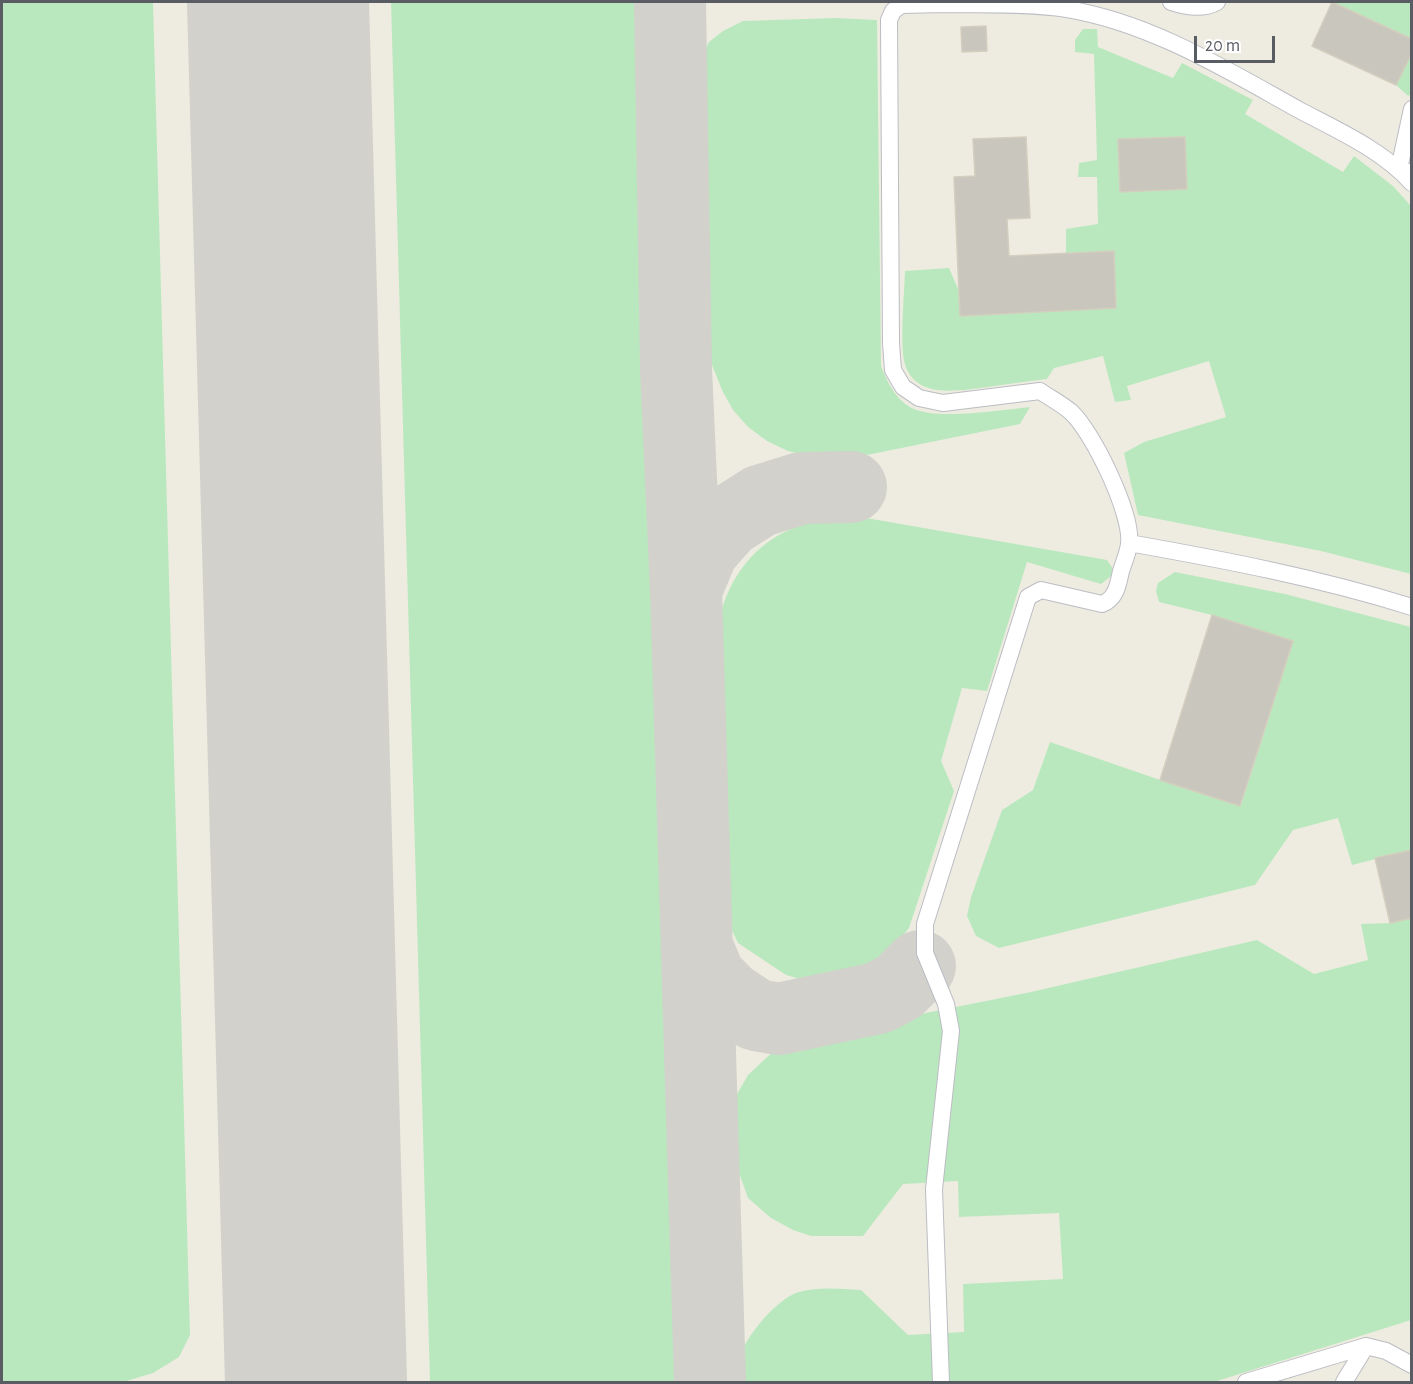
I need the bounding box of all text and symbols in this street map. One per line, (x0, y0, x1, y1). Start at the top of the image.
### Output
scale bar (1197, 24, 1278, 62)
text: 20 m (1205, 37, 1240, 55)

